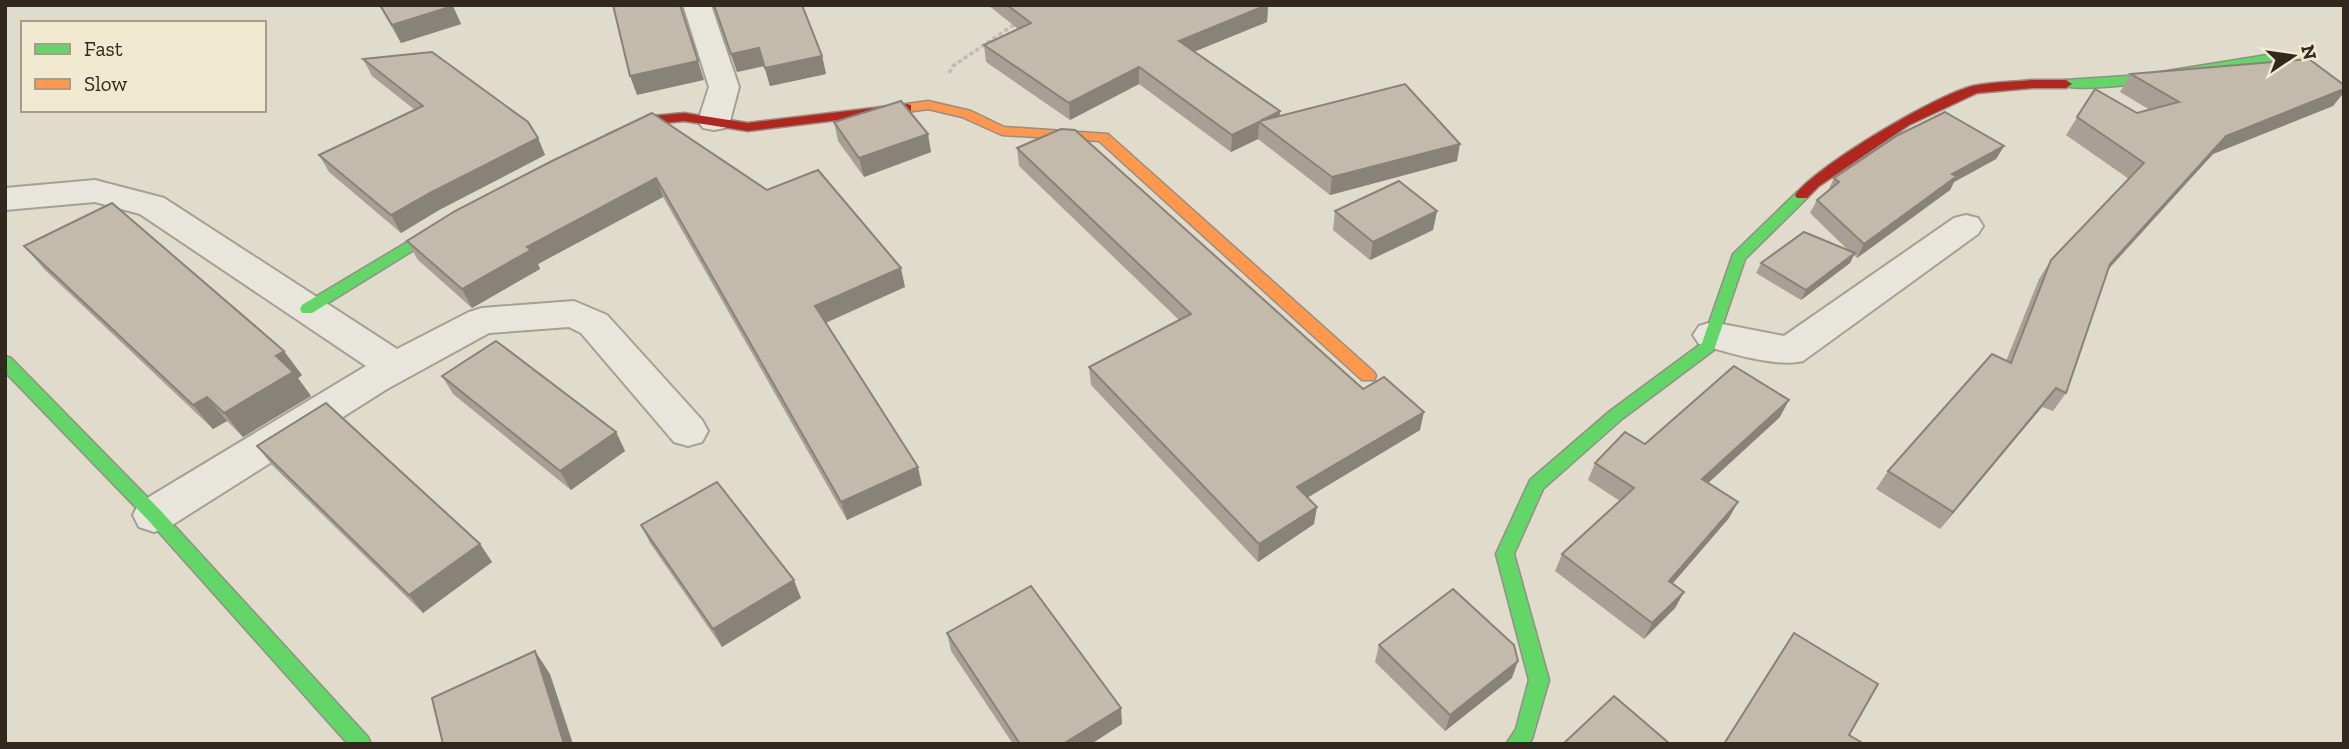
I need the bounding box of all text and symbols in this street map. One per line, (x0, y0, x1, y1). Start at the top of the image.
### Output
legend (21, 21, 266, 112)
north arrow (2258, 21, 2328, 91)
text: Fast (84, 36, 123, 61)
text: N (2296, 43, 2322, 62)
text: Slow (84, 71, 127, 96)

